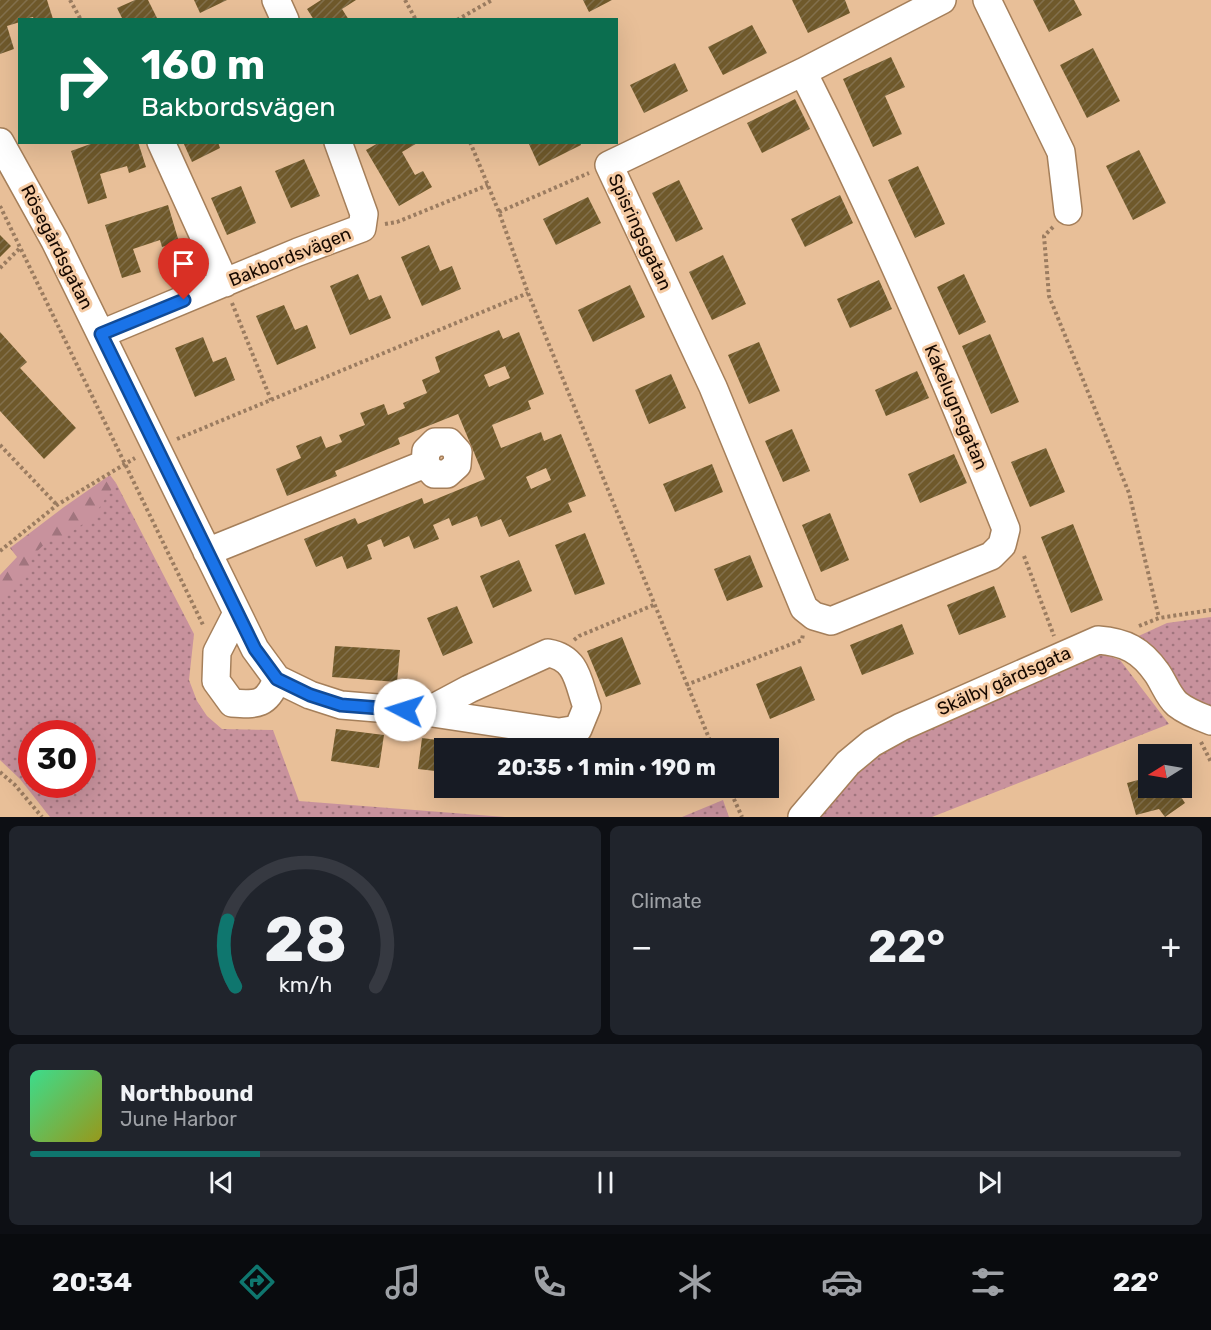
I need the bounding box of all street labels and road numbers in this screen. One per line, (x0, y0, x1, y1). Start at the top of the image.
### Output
street label: Spisringsgatan (603, 170, 677, 294)
street label: Rösegårdsgatan (16, 181, 98, 313)
street label: Bakbordsvägen (226, 222, 354, 292)
street label: Kakelugnsgatan (920, 341, 992, 473)
street label: Skälby gårdsgata (934, 642, 1074, 720)

